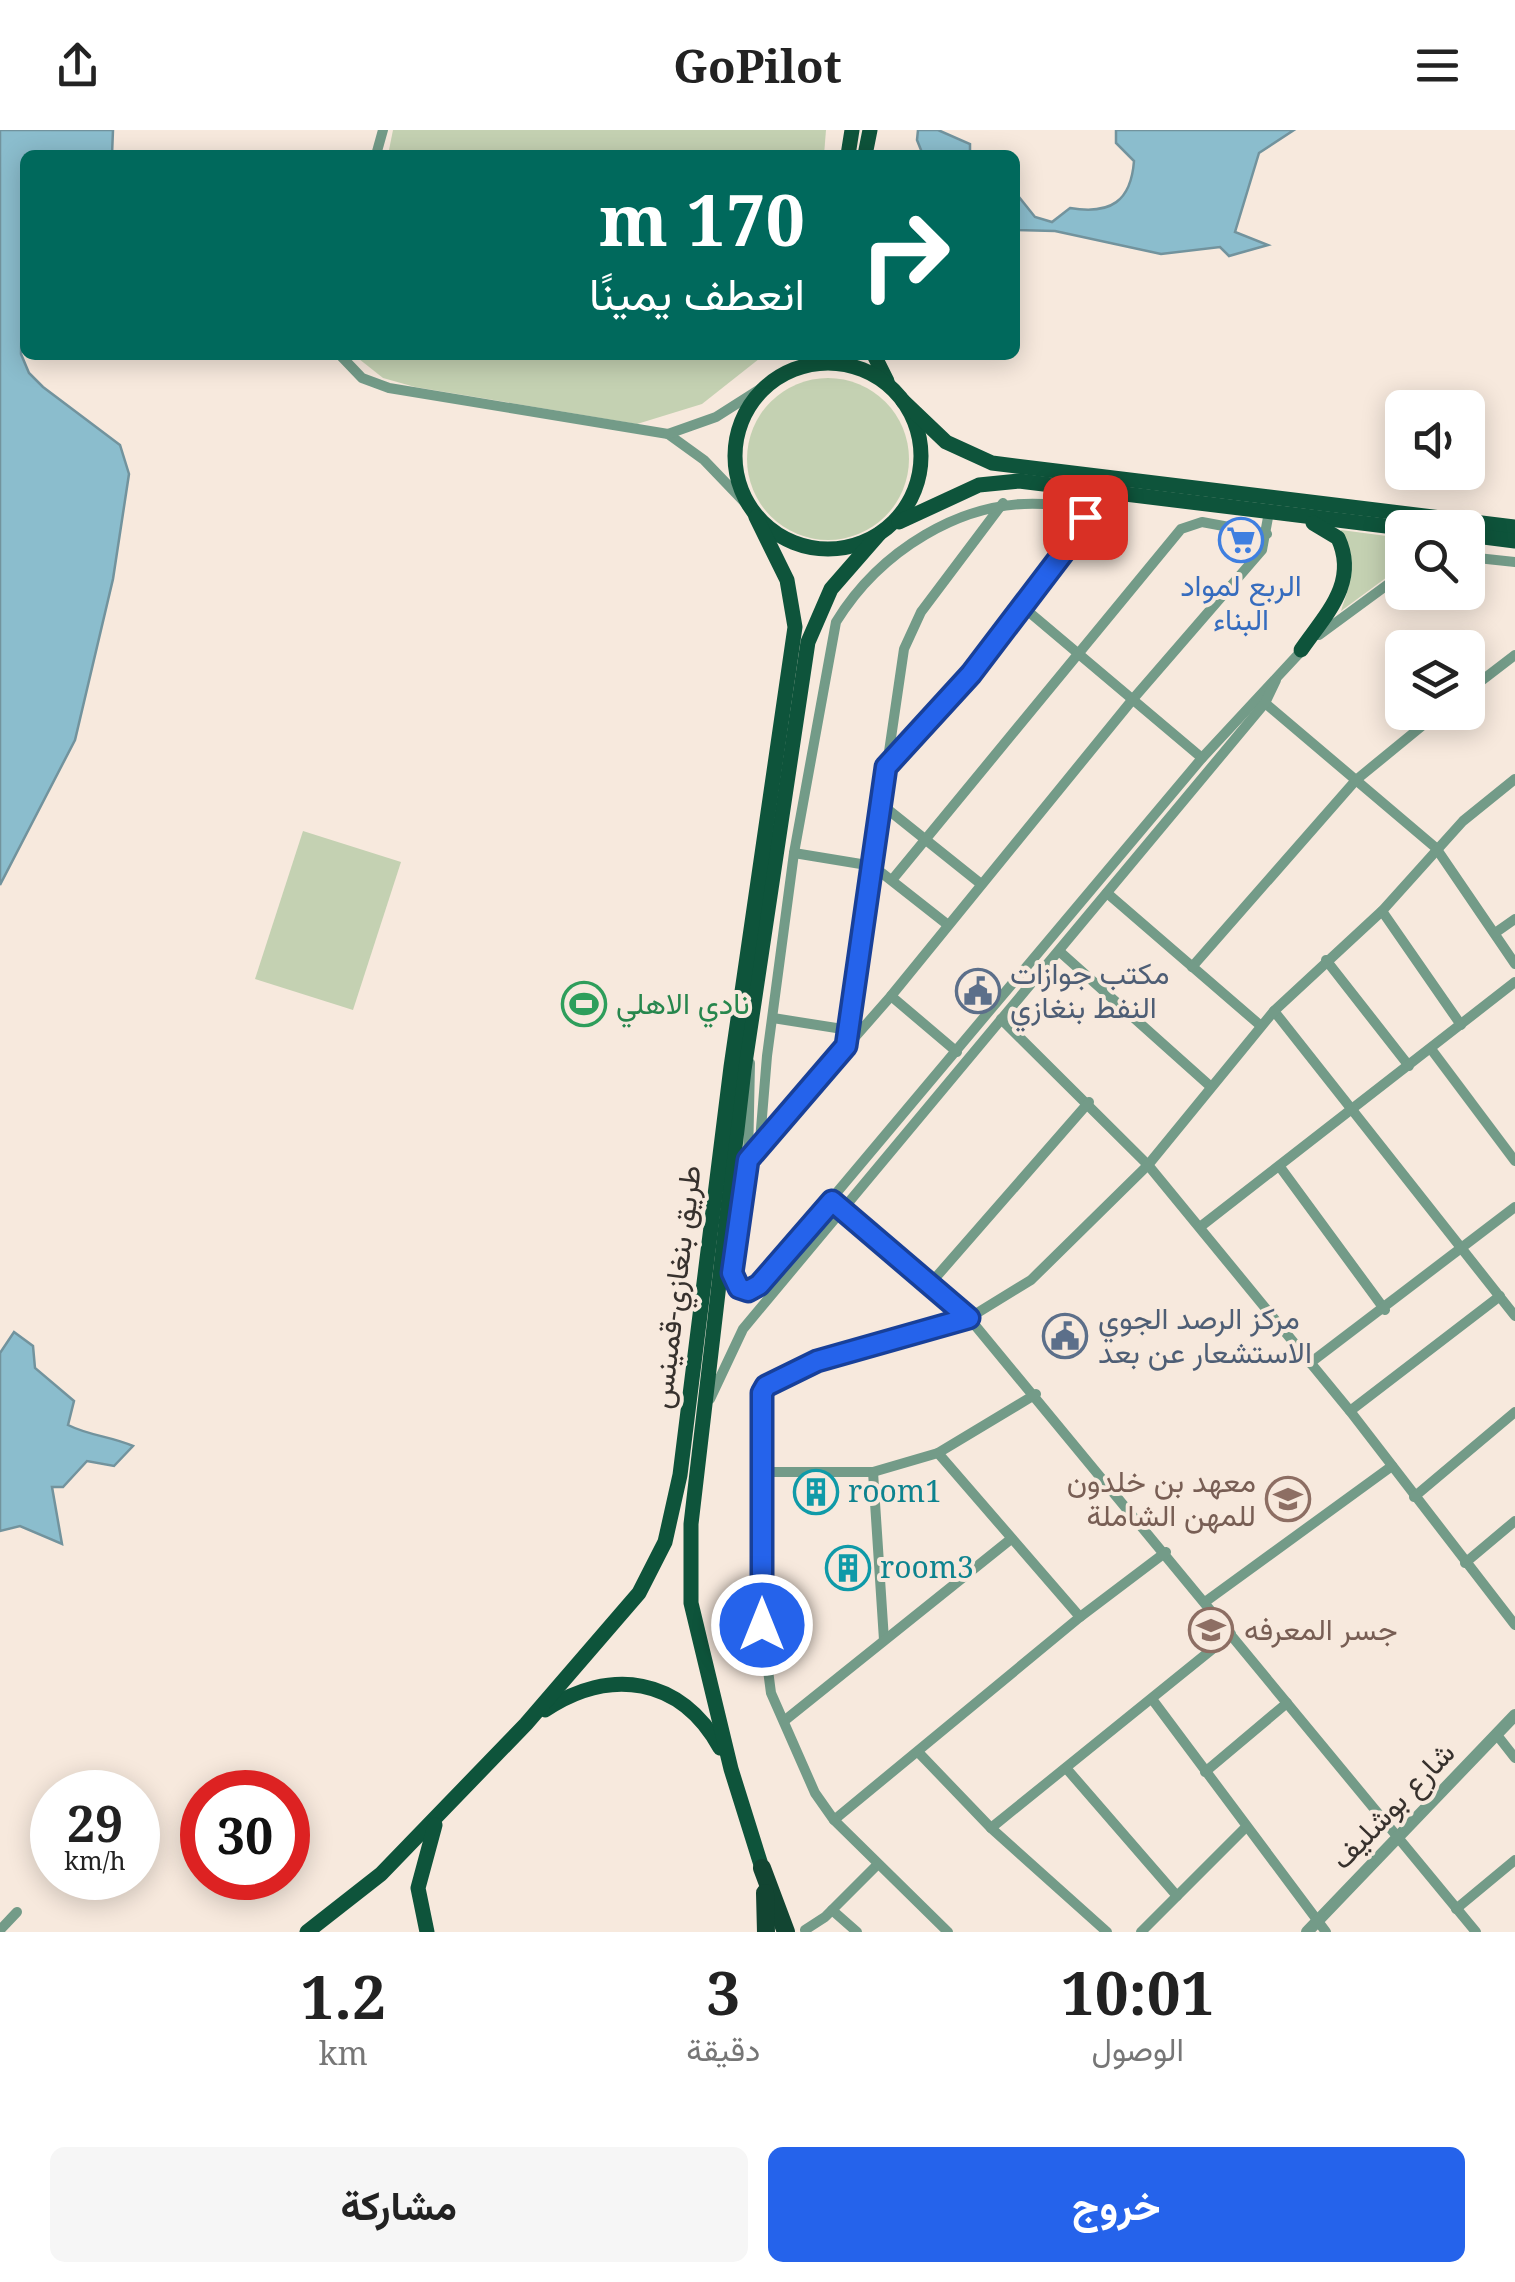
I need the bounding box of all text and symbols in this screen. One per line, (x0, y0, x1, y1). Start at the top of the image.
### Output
text: GoPilot (673, 35, 842, 96)
icon: share (50, 38, 105, 93)
icon: menu (1410, 38, 1465, 93)
text: 170 m (599, 171, 805, 267)
icon: right (840, 190, 970, 320)
text: انعطف يمينًا (589, 262, 805, 323)
map controls (1385, 390, 1485, 730)
button: sound (1385, 390, 1485, 490)
pin (1043, 475, 1128, 560)
icon: arrive (1058, 490, 1113, 545)
button: search (1385, 510, 1485, 610)
supermarket icon: الربع لمواد البناء (1218, 517, 1264, 563)
place label: الربع لمواد البناء (1180, 564, 1302, 639)
button: layers (1385, 630, 1485, 730)
place label: مكتب جوازات النفط بنغازي (1010, 952, 1170, 1032)
public building icon: مكتب جوازات النفط بنغازي (955, 968, 1001, 1014)
sports icon: نادي الاهلي (561, 981, 607, 1027)
place label: نادي الاهلي (616, 982, 750, 1028)
street label: طريق بنغازي-قمينس (639, 1163, 715, 1412)
place label: مركز الرصد الجوي الاستشعار عن بعد (1098, 1297, 1312, 1372)
public building icon: مركز الرصد الجوي الاستشعار عن بعد (1042, 1313, 1088, 1359)
place label: معهد بن خلدون للمهن الشاملة (1067, 1460, 1256, 1535)
building icon: room1 (793, 1469, 839, 1515)
place label: room1 (848, 1470, 942, 1511)
school or university icon: معهد بن خلدون للمهن الشاملة (1265, 1476, 1311, 1522)
building icon: room3 (825, 1545, 871, 1591)
place label: room3 (880, 1546, 974, 1587)
position arrow (710, 1573, 814, 1677)
school or university icon: جسر المعرفه (1188, 1607, 1234, 1653)
place label: جسر المعرفه (1244, 1608, 1398, 1649)
street label: شارع بوشليف (1321, 1732, 1464, 1878)
speed limit sign: 30 (180, 1770, 310, 1900)
text: 29 (67, 1789, 123, 1857)
text: km/h (64, 1843, 126, 1877)
text: 3 (706, 1951, 740, 2033)
text: 10:01 (1061, 1951, 1215, 2033)
text: 1.2 (300, 1955, 386, 2037)
text: دقيقة (686, 2027, 760, 2070)
text: الوصول (1092, 2027, 1184, 2070)
text: km (319, 2031, 368, 2074)
button: مشاركة (50, 2147, 748, 2262)
button: خروج (768, 2147, 1465, 2262)

